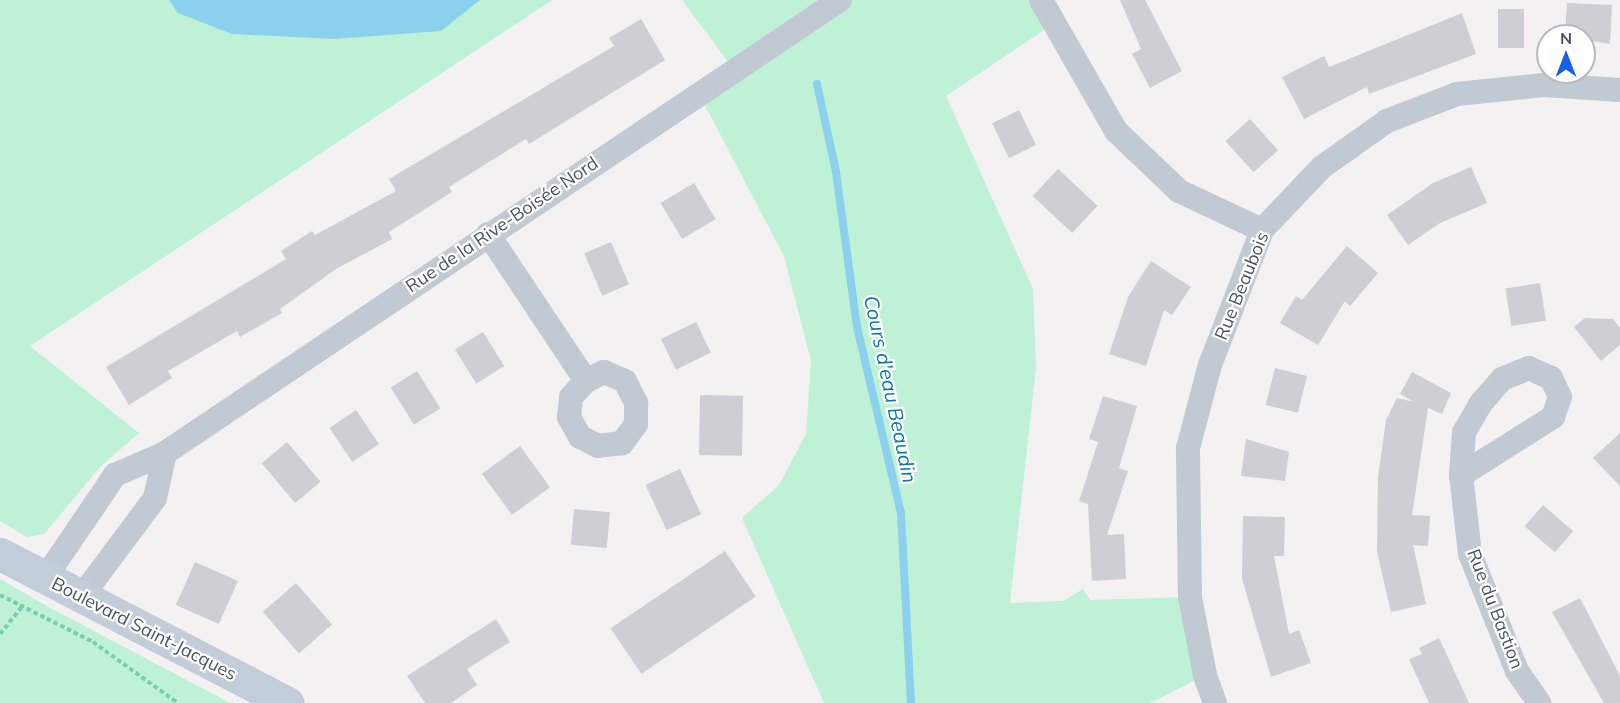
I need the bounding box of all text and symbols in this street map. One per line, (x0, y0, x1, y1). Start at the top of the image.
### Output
north arrow (1536, 24, 1596, 84)
text: N (1560, 28, 1572, 48)
street label: Rue de la Rive-Boisée Nord (402, 153, 602, 297)
street label: Rue Beaubois (1210, 229, 1274, 343)
water label: Cours d'eau Beaudin (859, 293, 923, 485)
street label: Rue du Bastion (1462, 546, 1528, 672)
street label: Boulevard Saint-Jacques (48, 573, 240, 685)

